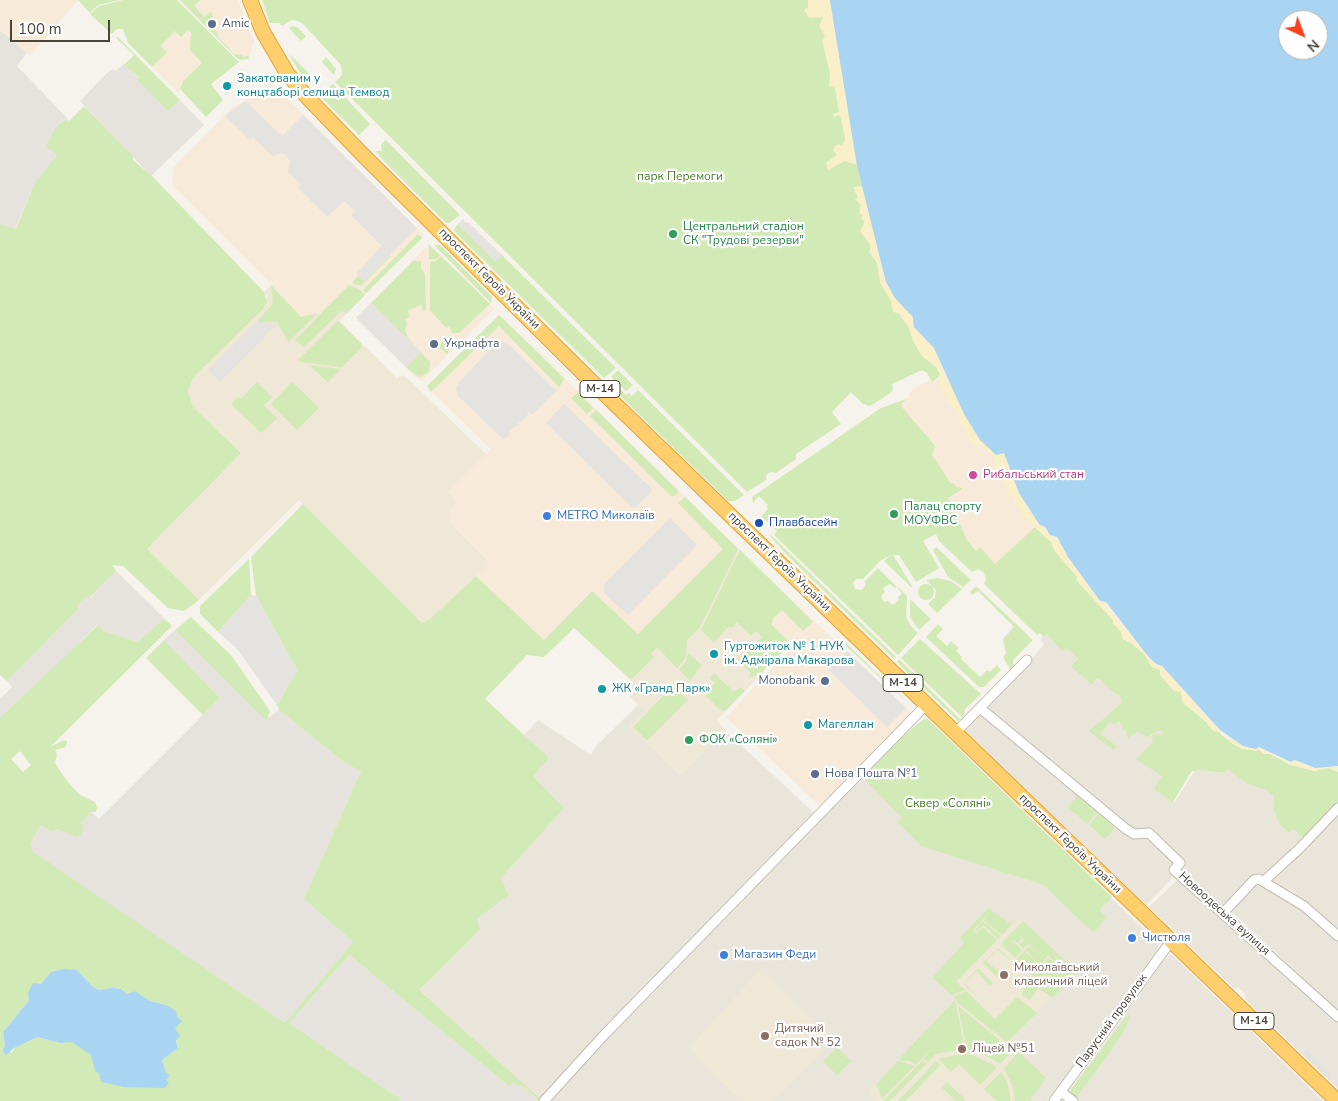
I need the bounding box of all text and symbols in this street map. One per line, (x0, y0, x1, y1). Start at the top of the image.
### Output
scale bar (12, 10, 112, 42)
north arrow (1278, 10, 1328, 60)
place label: Amic (222, 17, 249, 31)
marker: Amic (206, 18, 218, 30)
text: 100 m (18, 19, 62, 39)
text: N (1303, 35, 1323, 56)
place label: Закатованим у концтаборі селища Темвод (237, 72, 390, 100)
marker: Закатованим у концтаборі селища Темвод (221, 80, 233, 92)
park label: парк Перемоги (637, 170, 723, 184)
place label: Центральний стадіон СК "Трудові резерви" (683, 220, 804, 248)
street label: проспект Героїв України (436, 226, 542, 332)
marker: Центральний стадіон СК "Трудові резерви" (667, 228, 679, 240)
place label: Укрнафта (444, 337, 499, 351)
marker: Укрнафта (428, 338, 440, 350)
road number: М-14 (580, 380, 620, 398)
place label: Рибальський стан (983, 468, 1084, 482)
marker: Рибальський стан (967, 469, 979, 481)
place label: Палац спорту МОУФВС (904, 500, 981, 528)
marker: Палац спорту МОУФВС (888, 508, 900, 520)
place label: METRO Миколаїв (557, 509, 655, 523)
street label: проспект Героїв України (725, 509, 833, 615)
marker: METRO Миколаїв (541, 510, 553, 522)
place label: Плавбасейн (769, 516, 837, 530)
marker: Плавбасейн (753, 517, 765, 529)
place label: Гуртожиток № 1 НУК ім. Адмірала Макарова (724, 640, 854, 668)
marker: Гуртожиток № 1 НУК ім. Адмірала Макарова (708, 648, 720, 660)
place label: Monobank (758, 674, 815, 688)
road number: М-14 (883, 674, 923, 691)
marker: Monobank (819, 675, 831, 687)
place label: ЖК «Гранд Парк» (612, 682, 710, 696)
marker: ЖК «Гранд Парк» (596, 683, 608, 695)
place label: Магеллан (818, 718, 874, 732)
marker: Магеллан (802, 719, 814, 731)
place label: ФОК «Соляні» (699, 733, 778, 747)
marker: ФОК «Соляні» (683, 734, 695, 746)
place label: Нова Пошта №1 (825, 767, 918, 781)
marker: Нова Пошта №1 (809, 768, 821, 780)
street label: проспект Героїв України (1016, 791, 1124, 897)
park label: Сквер «Соляні» (905, 797, 991, 811)
street label: Новоодеська вулиця (1175, 869, 1273, 959)
place label: Чистюля (1142, 931, 1191, 945)
marker: Чистюля (1126, 932, 1138, 944)
place label: Магазин Феди (734, 948, 816, 962)
marker: Магазин Феди (718, 949, 730, 961)
place label: Миколаївський класичний ліцей (1014, 961, 1108, 989)
marker: Миколаївський класичний ліцей (998, 969, 1010, 981)
street label: Парусний провулок (1073, 971, 1151, 1071)
road number: М-14 (1234, 1012, 1274, 1030)
place label: Дитячий садок № 52 (775, 1022, 841, 1050)
marker: Дитячий садок № 52 (759, 1030, 771, 1042)
place label: Ліцей №51 (972, 1042, 1035, 1056)
marker: Ліцей №51 (956, 1043, 968, 1055)

